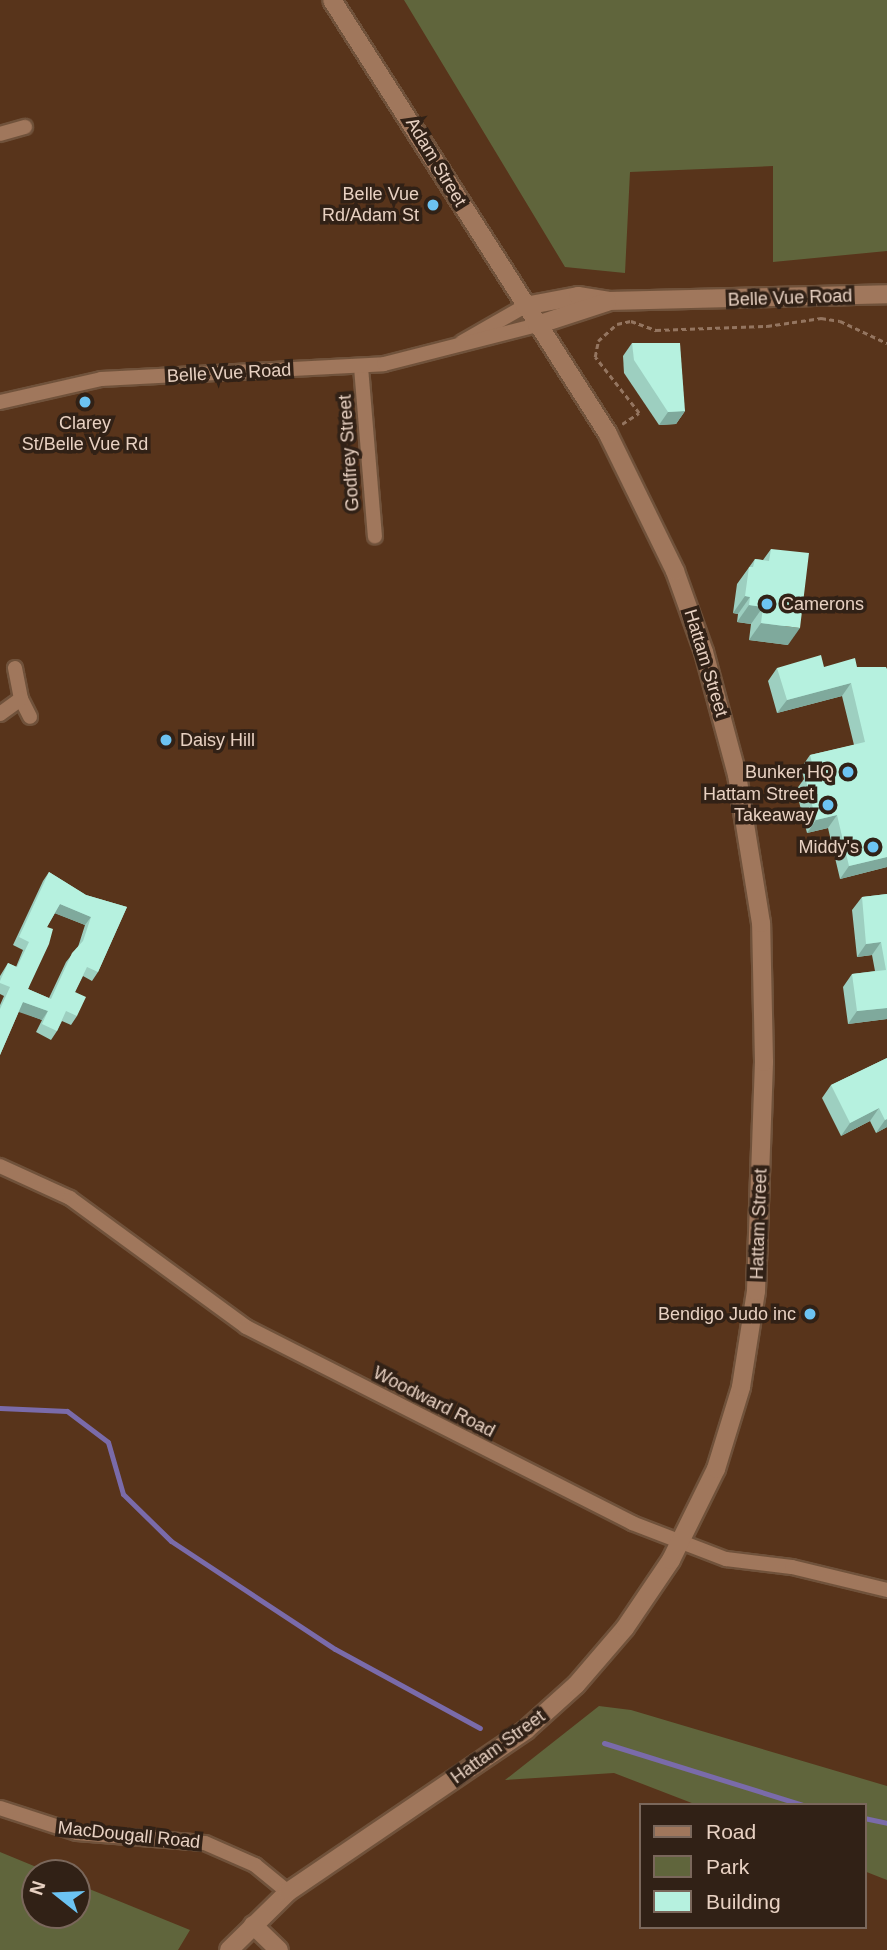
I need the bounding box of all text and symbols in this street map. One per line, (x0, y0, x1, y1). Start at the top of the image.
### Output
street label: Adam Street (401, 114, 471, 210)
place label: Belle Vue Rd/Adam St (322, 184, 419, 227)
marker: Belle Vue Rd/Adam St (425, 197, 441, 213)
street label: Belle Vue Road (727, 285, 853, 311)
street label: Belle Vue Road (166, 359, 292, 387)
marker: Clarey St/Belle Vue Rd (77, 394, 93, 410)
street label: Godfrey Street (334, 394, 364, 512)
place label: Clarey St/Belle Vue Rd (22, 413, 148, 456)
place label: Camerons (781, 593, 864, 615)
marker: Camerons (759, 596, 775, 612)
street label: Hattam Street (679, 607, 733, 719)
place label: Daisy Hill (180, 729, 255, 751)
marker: Daisy Hill (158, 732, 174, 748)
place label: Bunker HQ (745, 761, 834, 783)
marker: Bunker HQ (840, 764, 856, 780)
place label: Hattam Street Takeaway (703, 784, 814, 826)
marker: Hattam Street Takeaway (820, 797, 836, 813)
place label: Middy's (799, 836, 859, 858)
marker: Middy's (865, 839, 881, 855)
street label: Hattam Street (746, 1168, 772, 1280)
place label: Bendigo Judo inc (658, 1303, 796, 1325)
marker: Bendigo Judo inc (802, 1306, 818, 1322)
street label: Woodward Road (370, 1362, 498, 1442)
street label: Hattam Street (447, 1706, 549, 1788)
legend (638, 1803, 866, 1929)
street label: MacDougall Road (57, 1817, 201, 1853)
text: Road (706, 1820, 756, 1843)
text: Park (706, 1855, 749, 1878)
north arrow (21, 1859, 91, 1929)
text: N (25, 1878, 50, 1898)
text: Building (706, 1890, 781, 1913)

